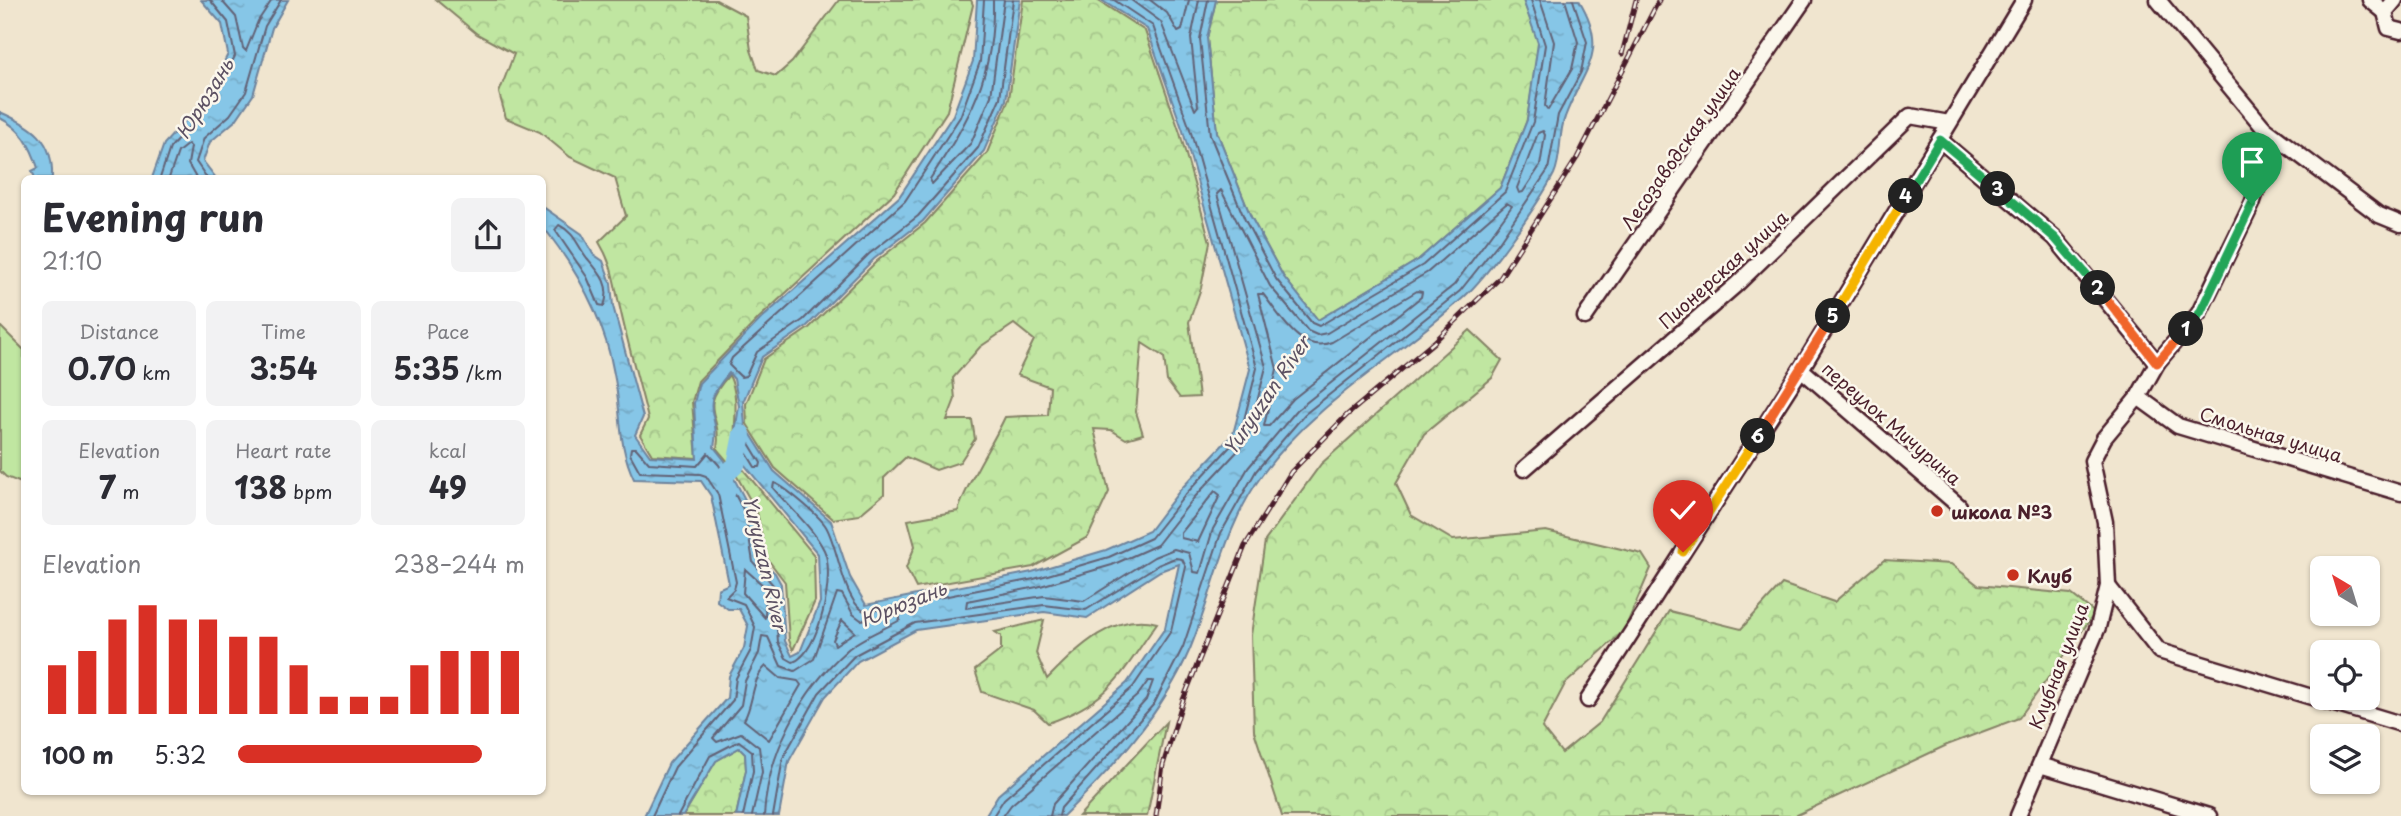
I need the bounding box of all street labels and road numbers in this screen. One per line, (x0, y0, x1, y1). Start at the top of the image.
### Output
street label: Лесозаводская улица (1614, 61, 1747, 235)
street label: Пионерская улица (1652, 203, 1794, 334)
street label: переулок Мичурина (1817, 355, 1968, 492)
street label: Смольная улица (2196, 399, 2346, 469)
street label: Клубная улица (2021, 598, 2095, 733)

